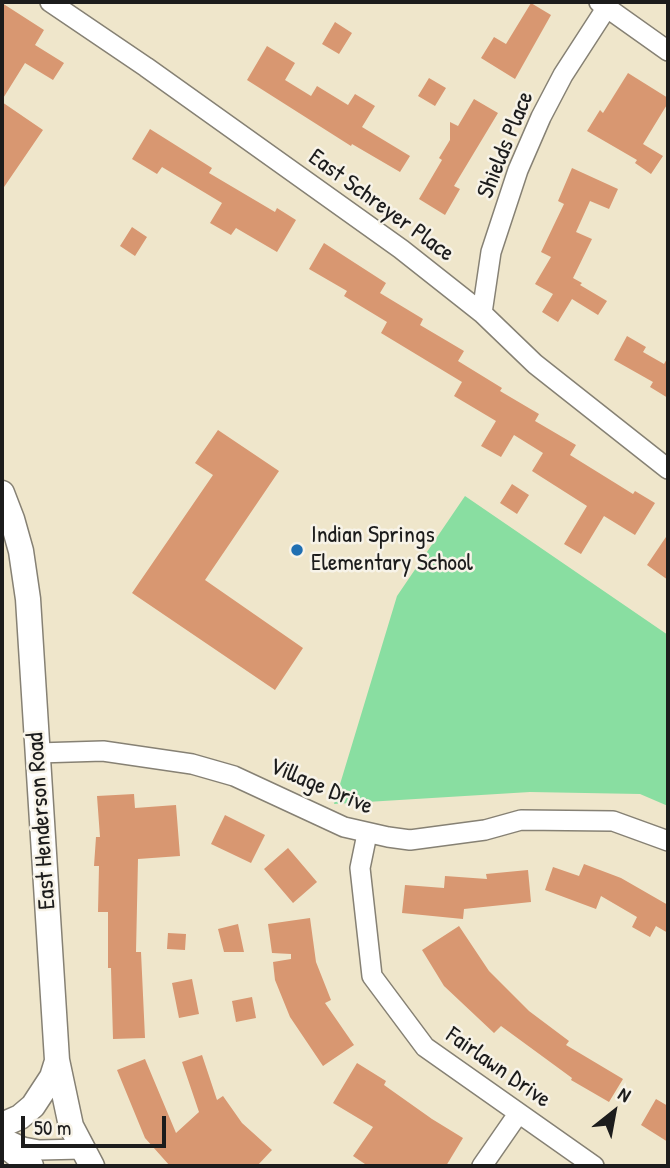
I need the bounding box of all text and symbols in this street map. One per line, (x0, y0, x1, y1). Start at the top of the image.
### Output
street label: Shields Place (472, 87, 540, 203)
street label: East Schreyer Place (303, 144, 459, 268)
place label: Indian Springs Elementary School (311, 522, 473, 578)
marker: Indian Springs Elementary School (289, 542, 305, 558)
street label: East Henderson Road (21, 731, 63, 911)
street label: Village Drive (265, 752, 377, 822)
street label: Fairlawn Drive (440, 1021, 556, 1115)
north arrow (579, 1077, 649, 1147)
text: N (614, 1080, 636, 1108)
scale bar (24, 1102, 170, 1146)
text: 50 m (34, 1113, 71, 1142)

